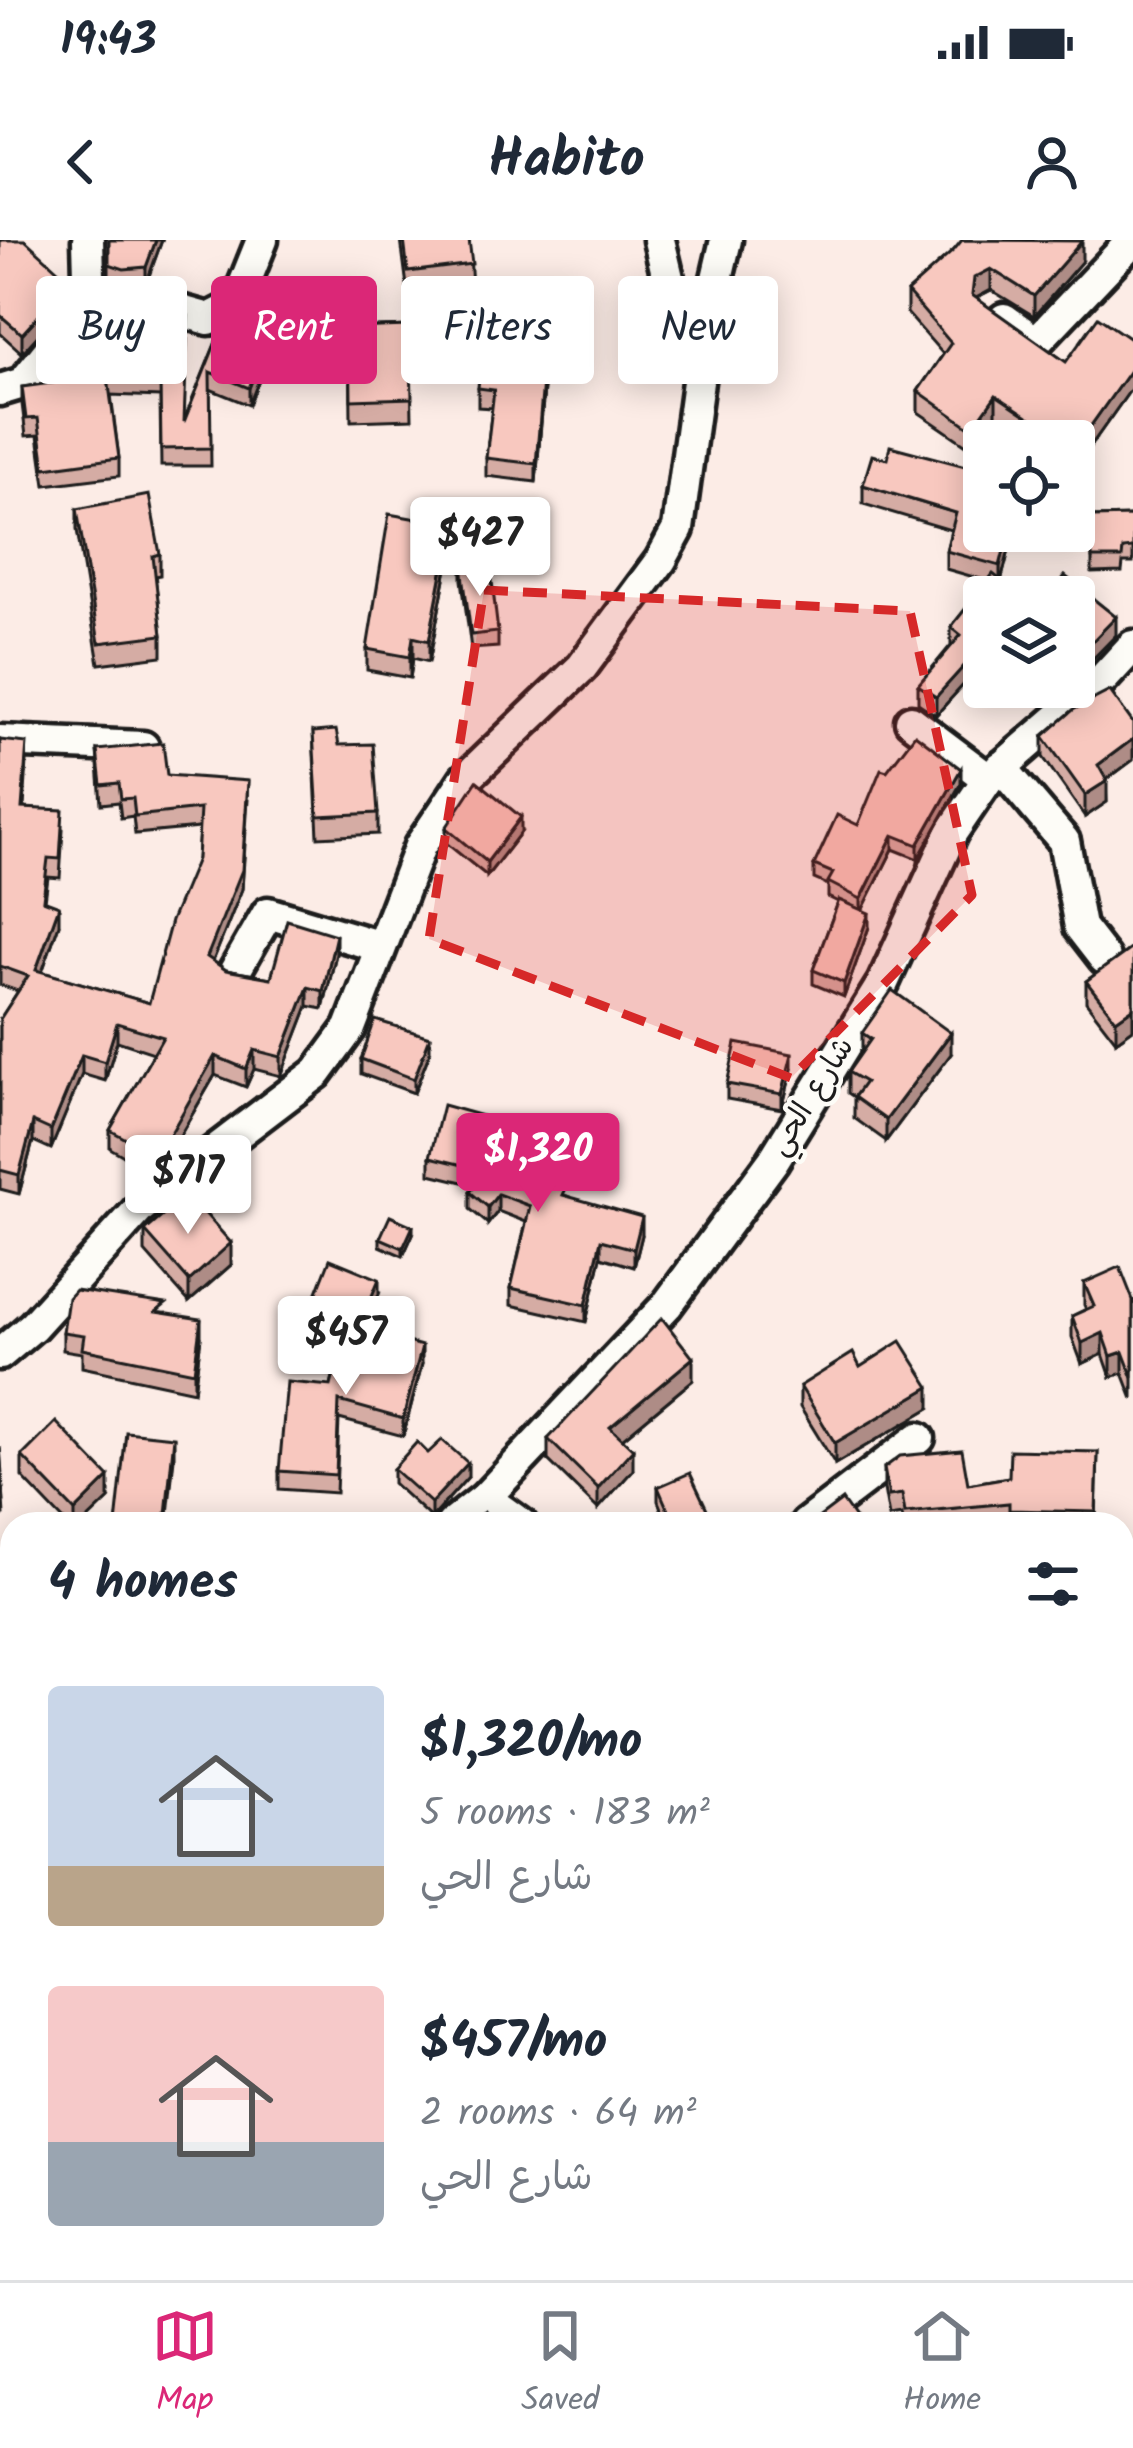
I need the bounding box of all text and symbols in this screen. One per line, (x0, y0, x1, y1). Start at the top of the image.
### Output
text: 19:43 (60, 6, 157, 78)
text: Habito (488, 119, 645, 205)
icon: back (48, 129, 114, 195)
icon: person (1019, 129, 1085, 195)
chip: Buy (36, 276, 187, 384)
chip: Rent (211, 276, 377, 384)
chip: Filters (401, 276, 594, 384)
chip: New (618, 276, 778, 384)
map controls (963, 420, 1095, 708)
button: locate (963, 420, 1095, 552)
pin: $427 (409, 497, 551, 599)
text: $427 (437, 505, 523, 567)
button: layers (963, 576, 1095, 708)
street label: شارع الحي (756, 1028, 868, 1166)
pin: $1,320 (440, 1113, 636, 1215)
text: $1,320 (483, 1121, 593, 1183)
pin: $717 (117, 1135, 259, 1237)
text: $717 (152, 1143, 224, 1205)
pin: $457 (275, 1296, 417, 1398)
text: $457 (305, 1304, 387, 1366)
text: 4 homes (48, 1544, 238, 1625)
icon: filters (1020, 1551, 1086, 1617)
text: $1,320/mo (420, 1703, 642, 1784)
icon: home (144, 1734, 288, 1878)
text: 5 rooms · 183 m² (420, 1784, 710, 1846)
text: شارع الحي (420, 1848, 593, 1910)
text: $457/mo (420, 2003, 607, 2084)
icon: home (144, 2034, 288, 2178)
text: 2 rooms · 64 m² (420, 2084, 697, 2146)
text: شارع الحي (420, 2148, 593, 2210)
tab: Map (152, 2303, 218, 2428)
tab: Saved (521, 2303, 600, 2428)
tab: Home (903, 2303, 981, 2428)

